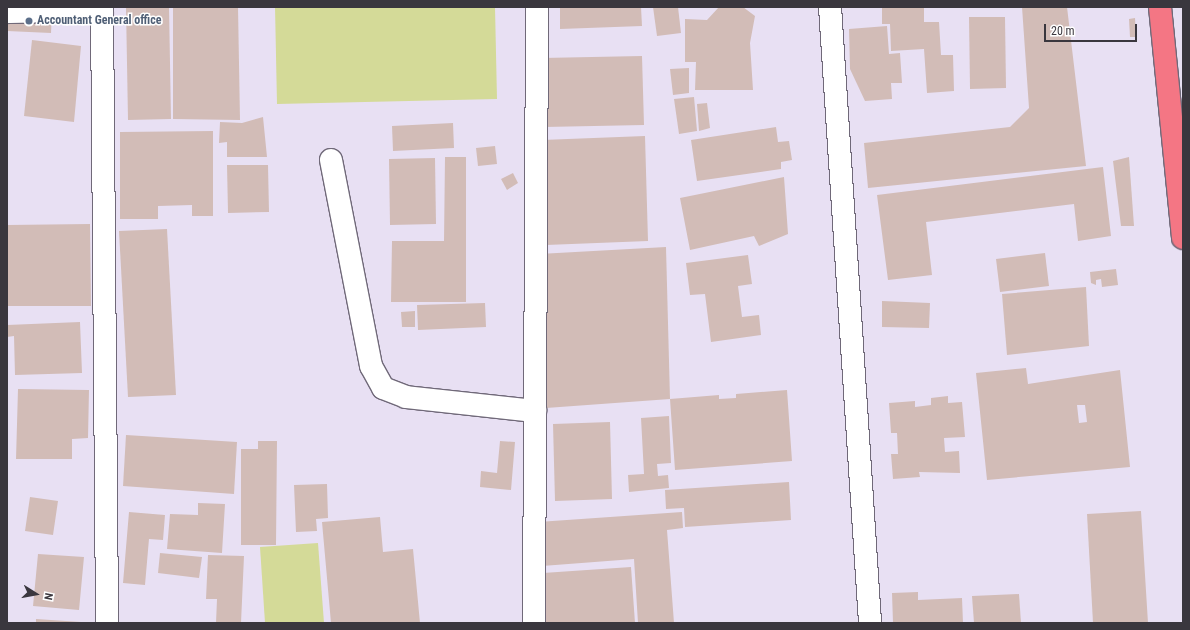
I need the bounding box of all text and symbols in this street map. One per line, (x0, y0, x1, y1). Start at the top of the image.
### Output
place label: Accountant General office (37, 14, 161, 28)
marker: Accountant General office (24, 16, 34, 26)
scale bar (1046, 16, 1139, 42)
text: 20 m (1051, 24, 1075, 38)
north arrow (16, 574, 56, 614)
text: N (41, 592, 55, 601)

